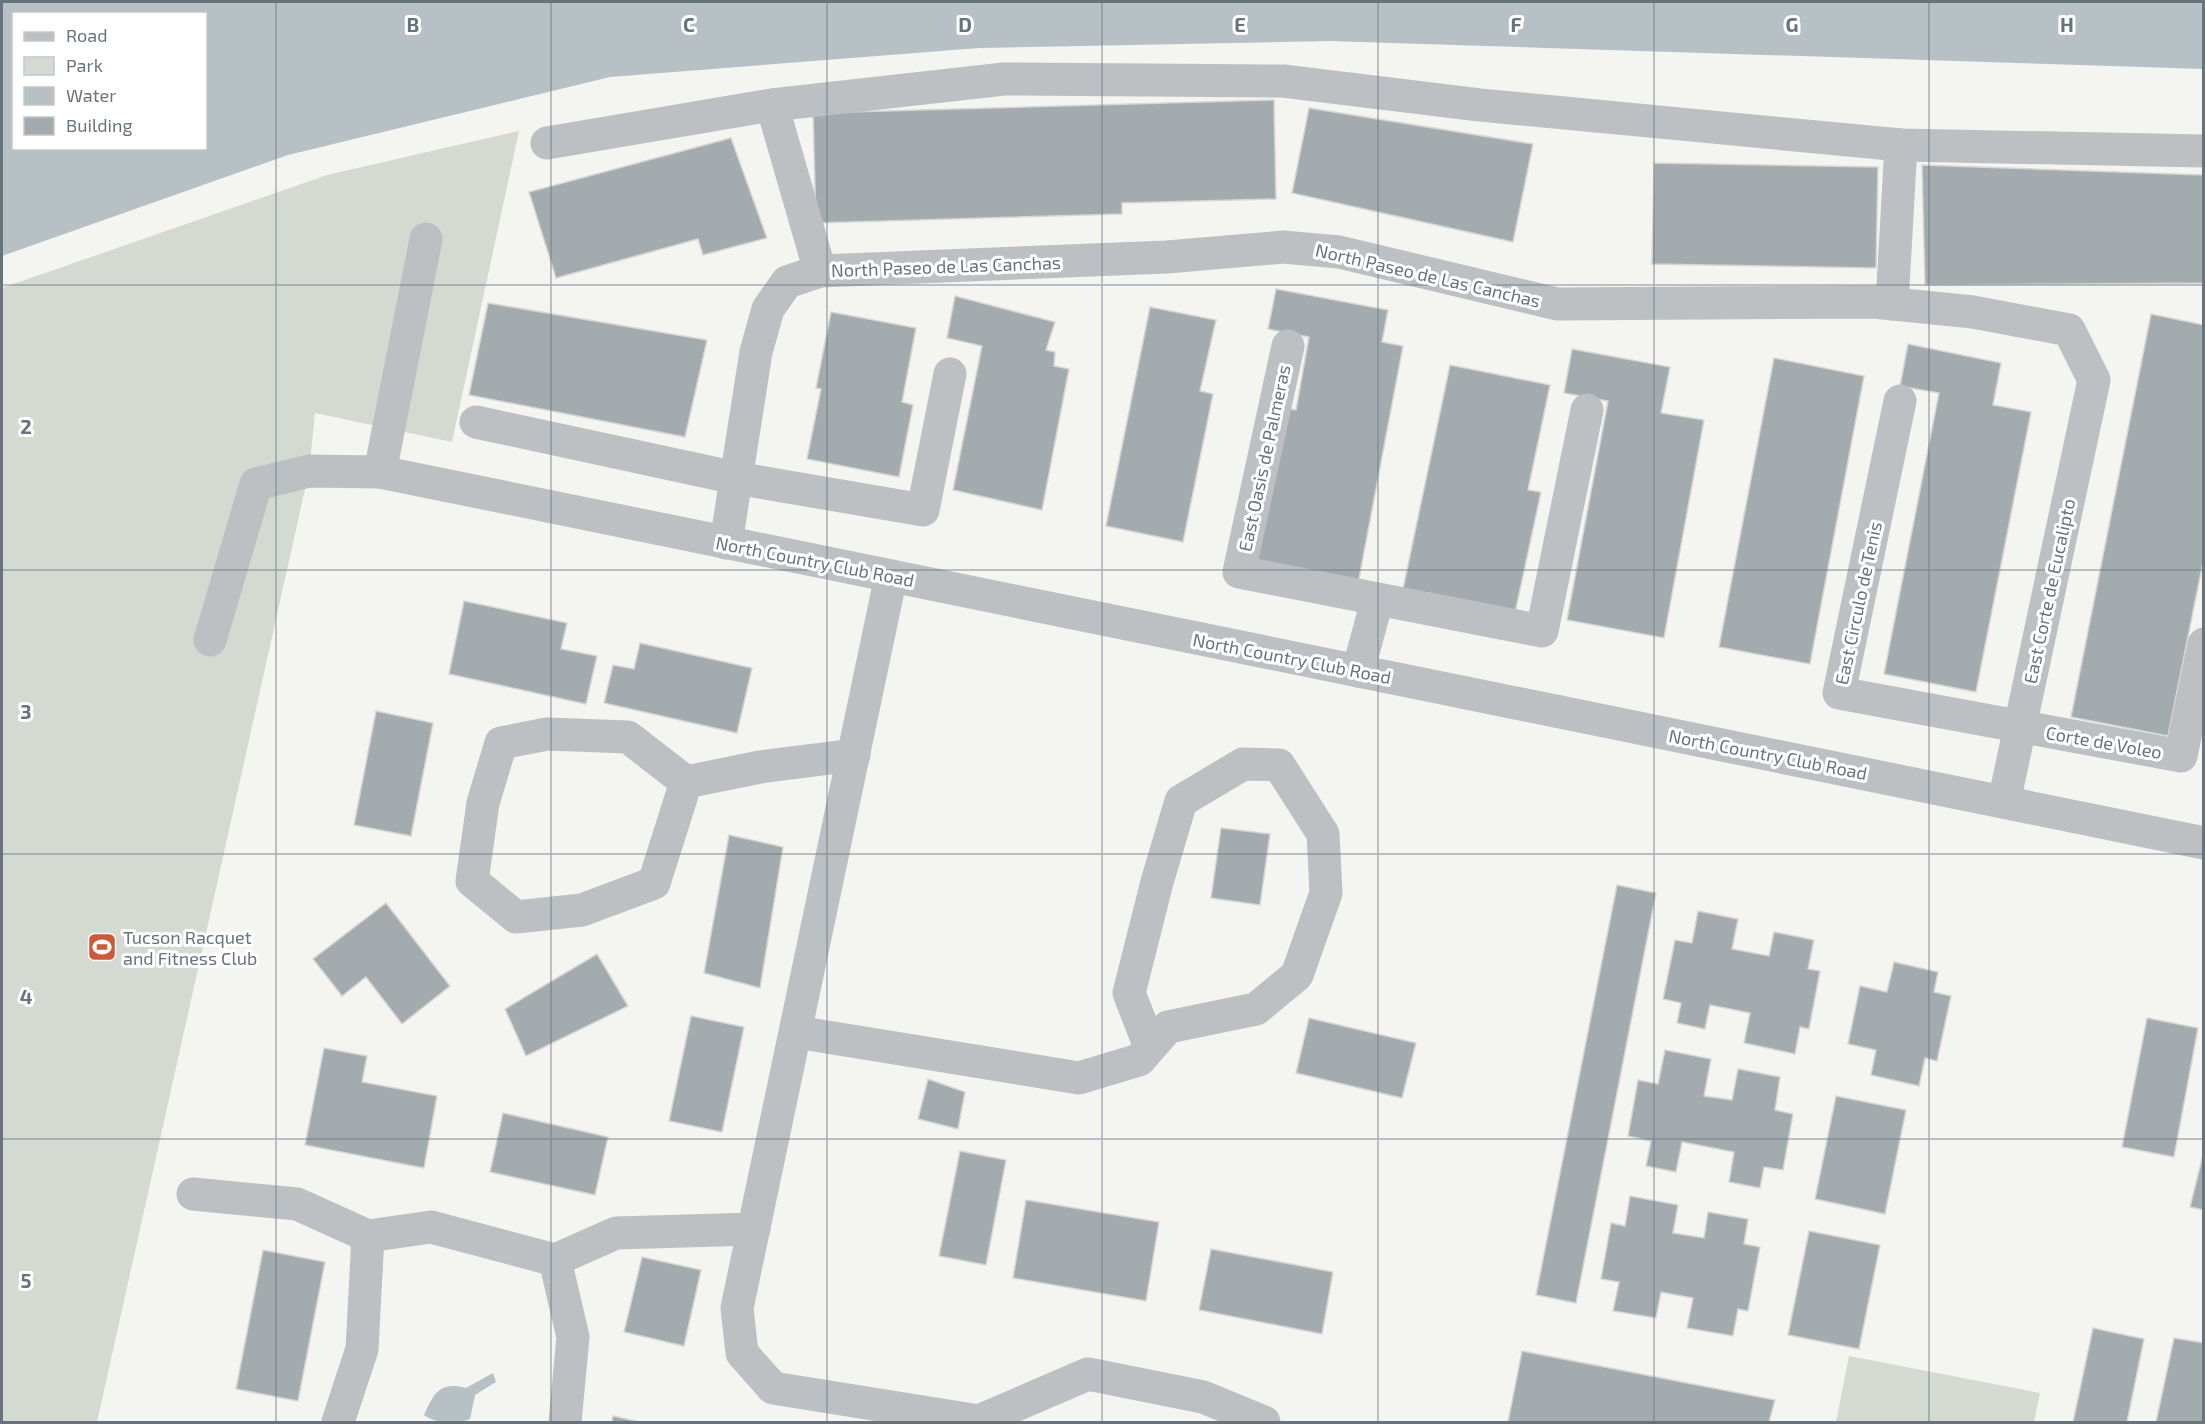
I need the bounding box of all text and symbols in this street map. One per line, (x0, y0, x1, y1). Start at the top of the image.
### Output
legend (12, 12, 207, 150)
text: B (407, 12, 419, 36)
text: C (683, 12, 695, 36)
text: D (958, 12, 972, 36)
text: E (1234, 12, 1246, 36)
text: F (1510, 12, 1522, 36)
text: G (1786, 12, 1798, 36)
text: H (2060, 12, 2074, 36)
text: Road (66, 24, 107, 46)
text: Park (66, 54, 103, 76)
text: Water (66, 84, 116, 106)
text: Building (66, 114, 133, 136)
street label: North Paseo de Las Canchas (1313, 238, 1543, 312)
street label: North Paseo de Las Canchas (831, 251, 1061, 281)
street label: East Oasis de Palmeras (1233, 363, 1295, 553)
text: 2 (20, 414, 32, 438)
street label: East Corte de Eucalipto (2019, 496, 2079, 686)
street label: East Circulo de Tenis (1830, 519, 1886, 687)
street label: North Country Club Road (714, 531, 916, 591)
street label: North Country Club Road (1191, 628, 1393, 688)
text: 3 (20, 699, 32, 723)
street label: Corte de Voleo (2044, 721, 2164, 763)
street label: North Country Club Road (1667, 724, 1869, 784)
place label: Tucson Racquet and Fitness Club (123, 926, 257, 969)
sports icon: Tucson Racquet and Fitness Club (86, 931, 118, 963)
text: 4 (20, 984, 33, 1008)
text: 5 (20, 1268, 32, 1292)

